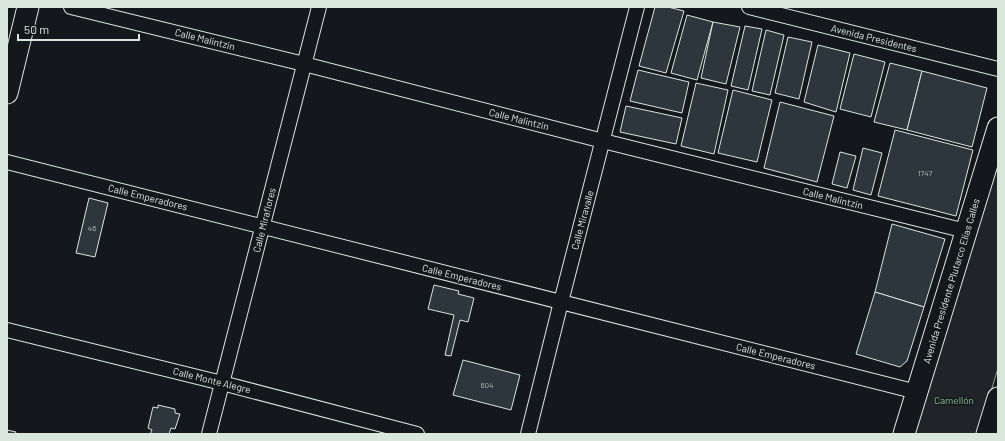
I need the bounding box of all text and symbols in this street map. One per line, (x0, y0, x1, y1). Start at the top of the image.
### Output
scale bar (18, 16, 139, 42)
text: 50 m (24, 22, 49, 36)
street label: Avenida Presidentes (830, 22, 918, 55)
street label: Calle Malintzin (174, 26, 236, 52)
street label: Calle Malintzin (488, 106, 550, 132)
house number: 1747 (918, 168, 932, 178)
street label: Calle Emperadores (107, 181, 189, 213)
street label: Calle Malintzin (802, 185, 864, 211)
street label: Calle Miraflores (250, 186, 278, 254)
street label: Calle Miravalle (568, 189, 596, 251)
street label: Avenida Presidente Plutarco Elías Calles (920, 197, 982, 365)
house number: 46 (88, 223, 96, 233)
street label: Calle Emperadores (421, 261, 503, 293)
street label: Calle Emperadores (735, 340, 817, 372)
street label: Calle Monte Alegre (172, 365, 252, 395)
house number: 604 (480, 380, 494, 390)
park label: Camellón (934, 394, 974, 406)

